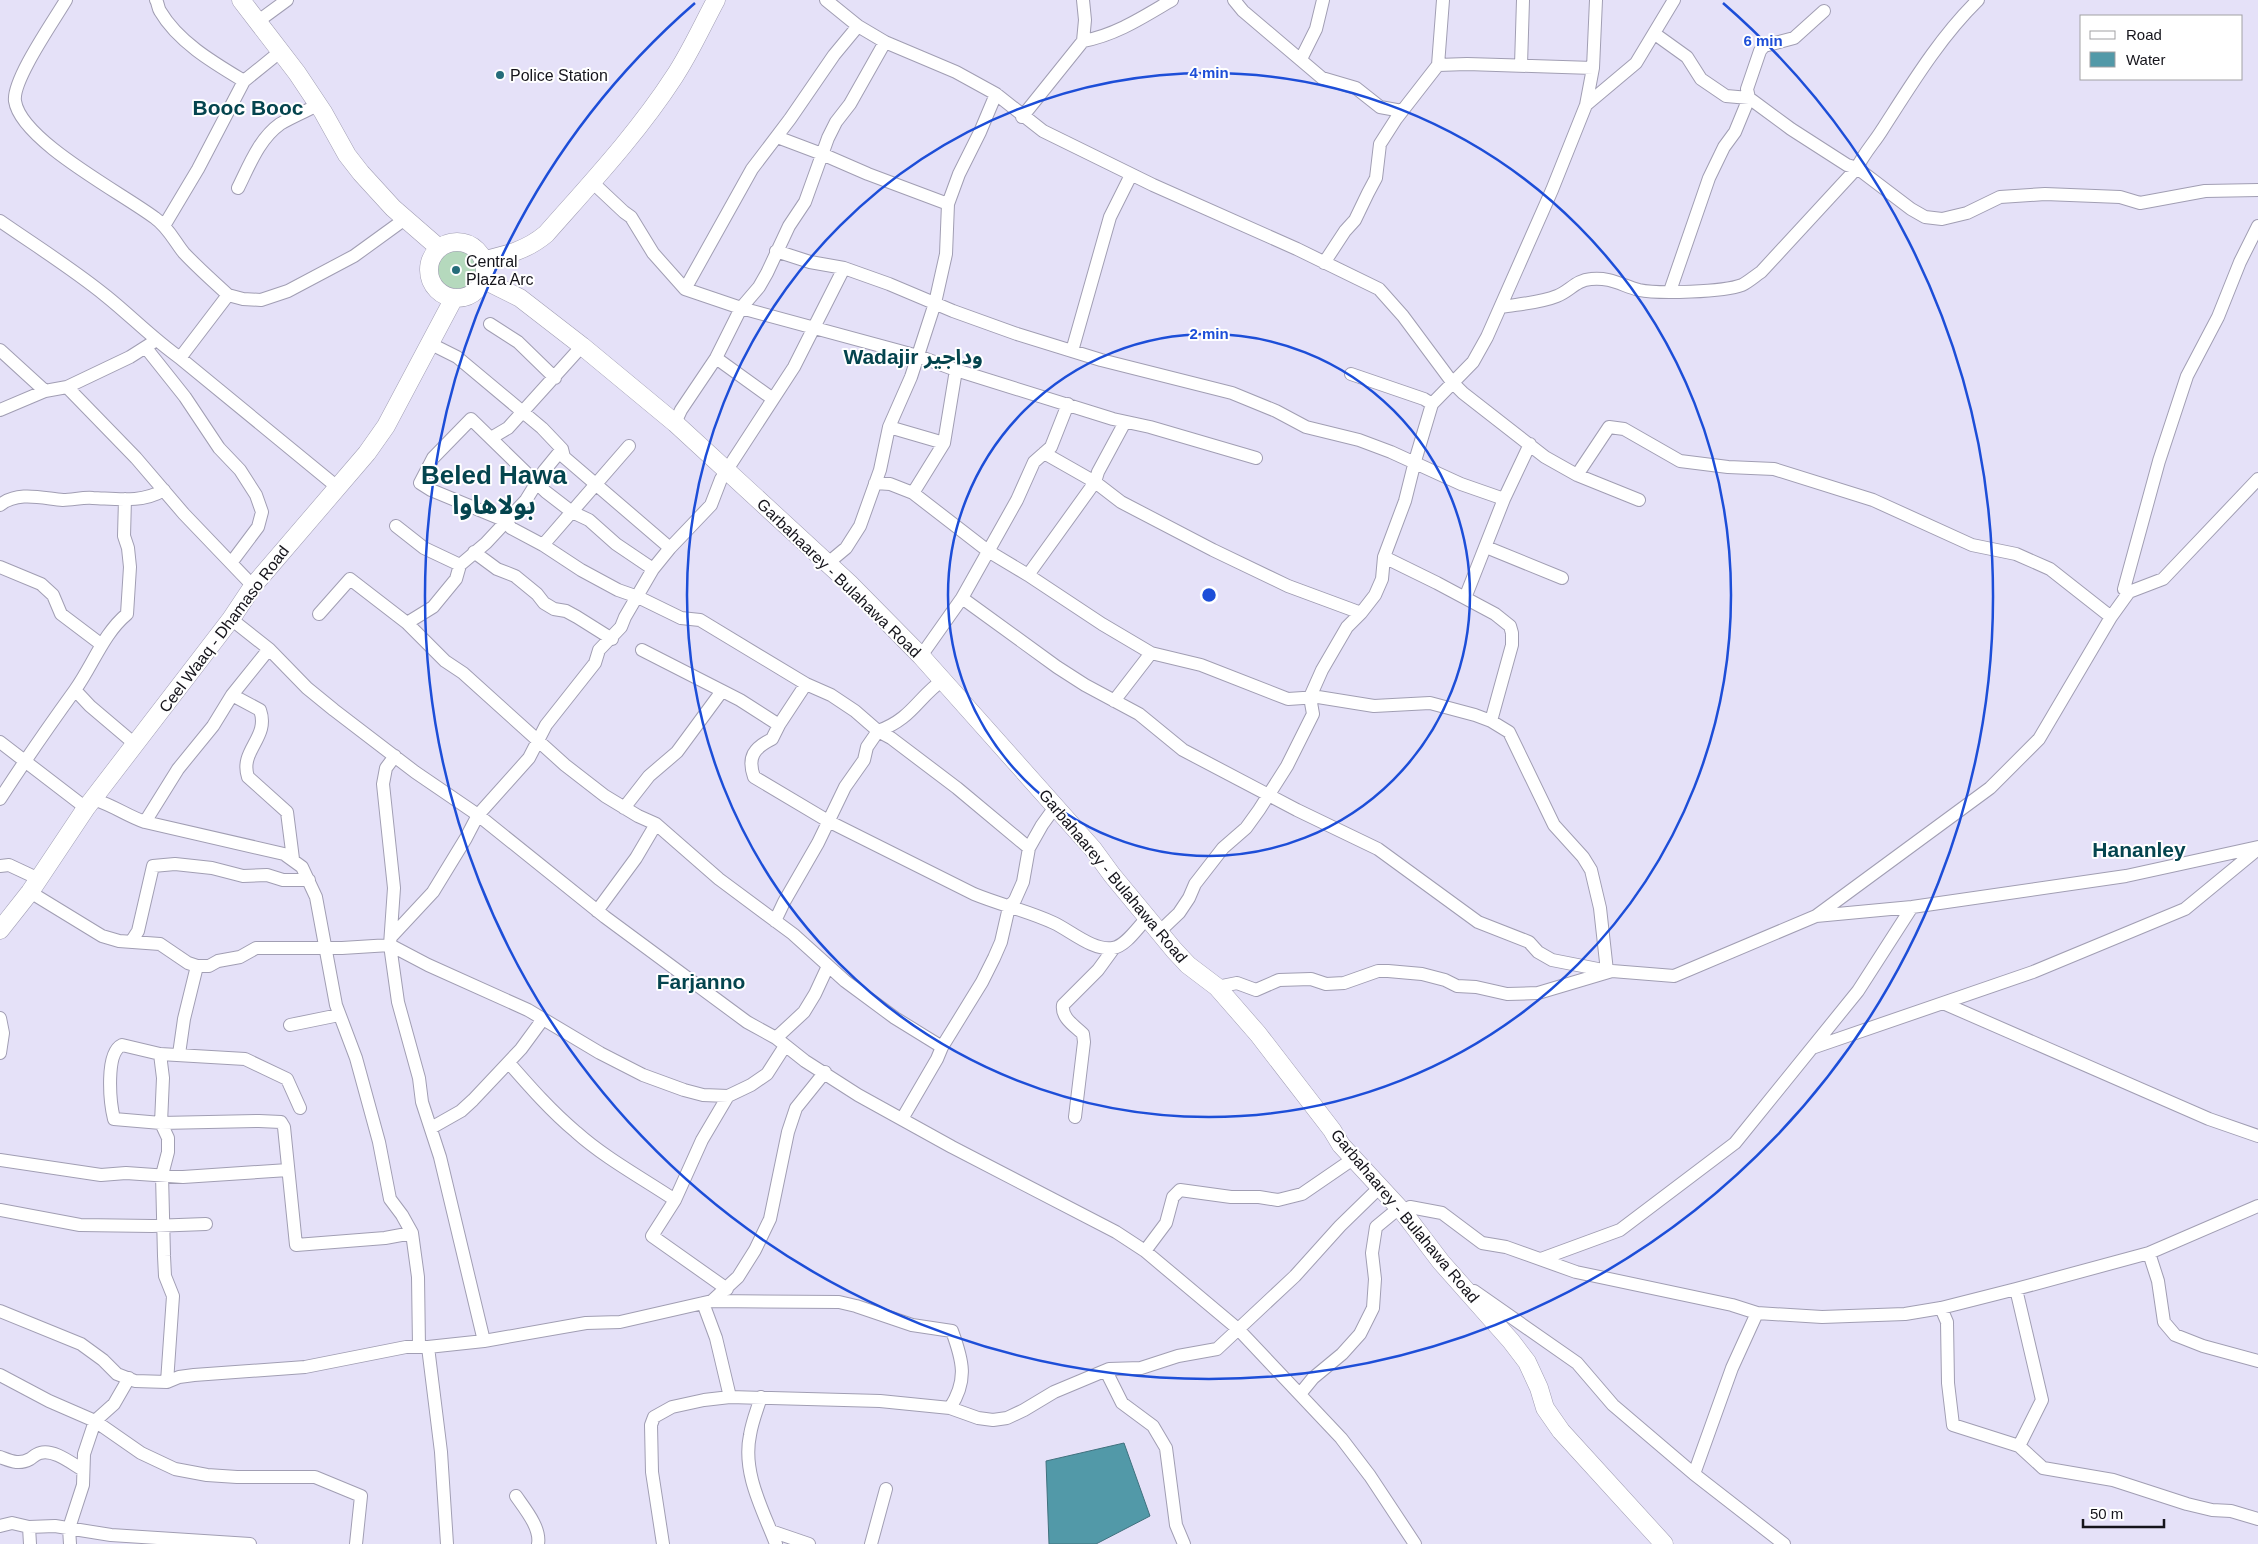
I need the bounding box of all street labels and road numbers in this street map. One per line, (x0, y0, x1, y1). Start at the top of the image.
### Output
street label: Garbahaarey - Bulahawa Road (754, 495, 924, 661)
street label: Ceel Waaq - Dhamaso Road (156, 542, 292, 716)
street label: Garbahaarey - Bulahawa Road (1036, 786, 1190, 966)
street label: Garbahaarey - Bulahawa Road (1328, 1126, 1482, 1306)

